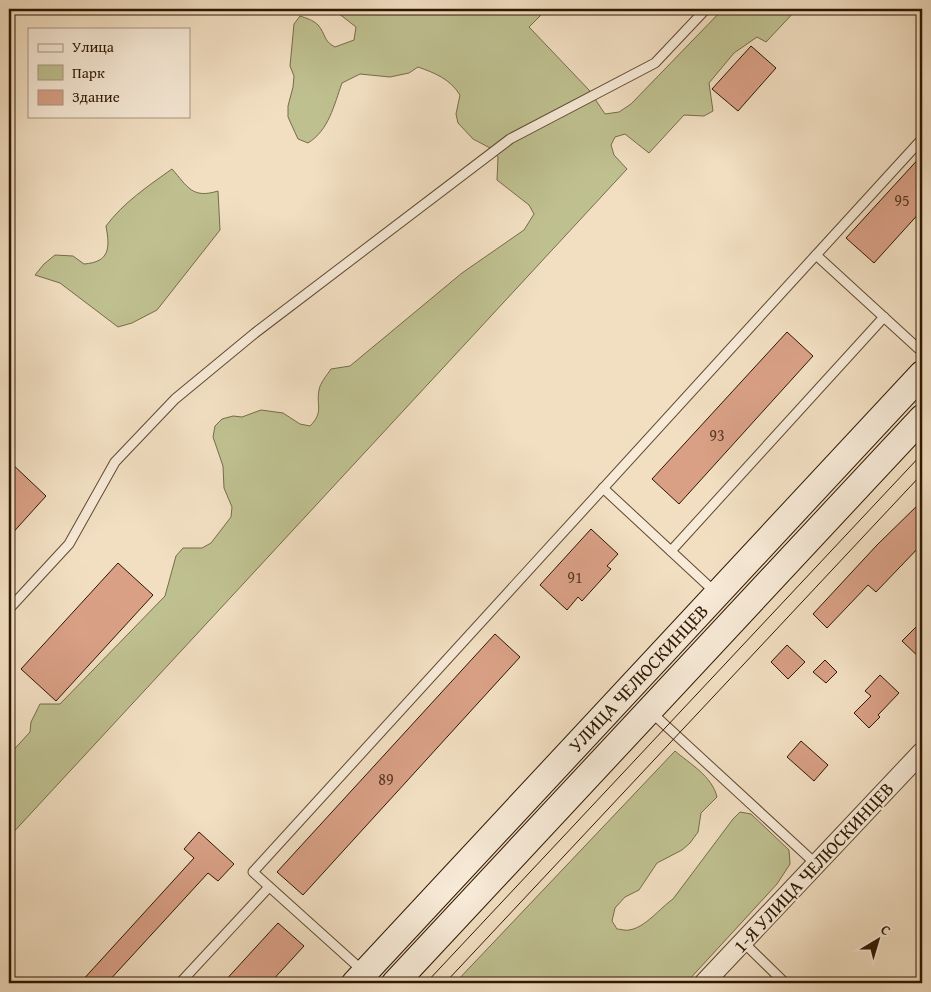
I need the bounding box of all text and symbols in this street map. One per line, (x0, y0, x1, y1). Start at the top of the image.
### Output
legend (28, 28, 190, 118)
text: Улица (72, 36, 115, 57)
text: Парк (72, 62, 105, 83)
text: Здание (72, 86, 120, 107)
house number: 95 (894, 188, 910, 212)
house number: 93 (709, 423, 725, 447)
house number: 91 (567, 565, 583, 589)
street label: УЛИЦА ЧЕЛЮСКИНЦЕВ (562, 598, 714, 758)
house number: 89 (378, 767, 394, 791)
street label: 1-Я УЛИЦА ЧЕЛЮСКИНЦЕВ (728, 777, 898, 957)
north arrow (854, 914, 904, 964)

